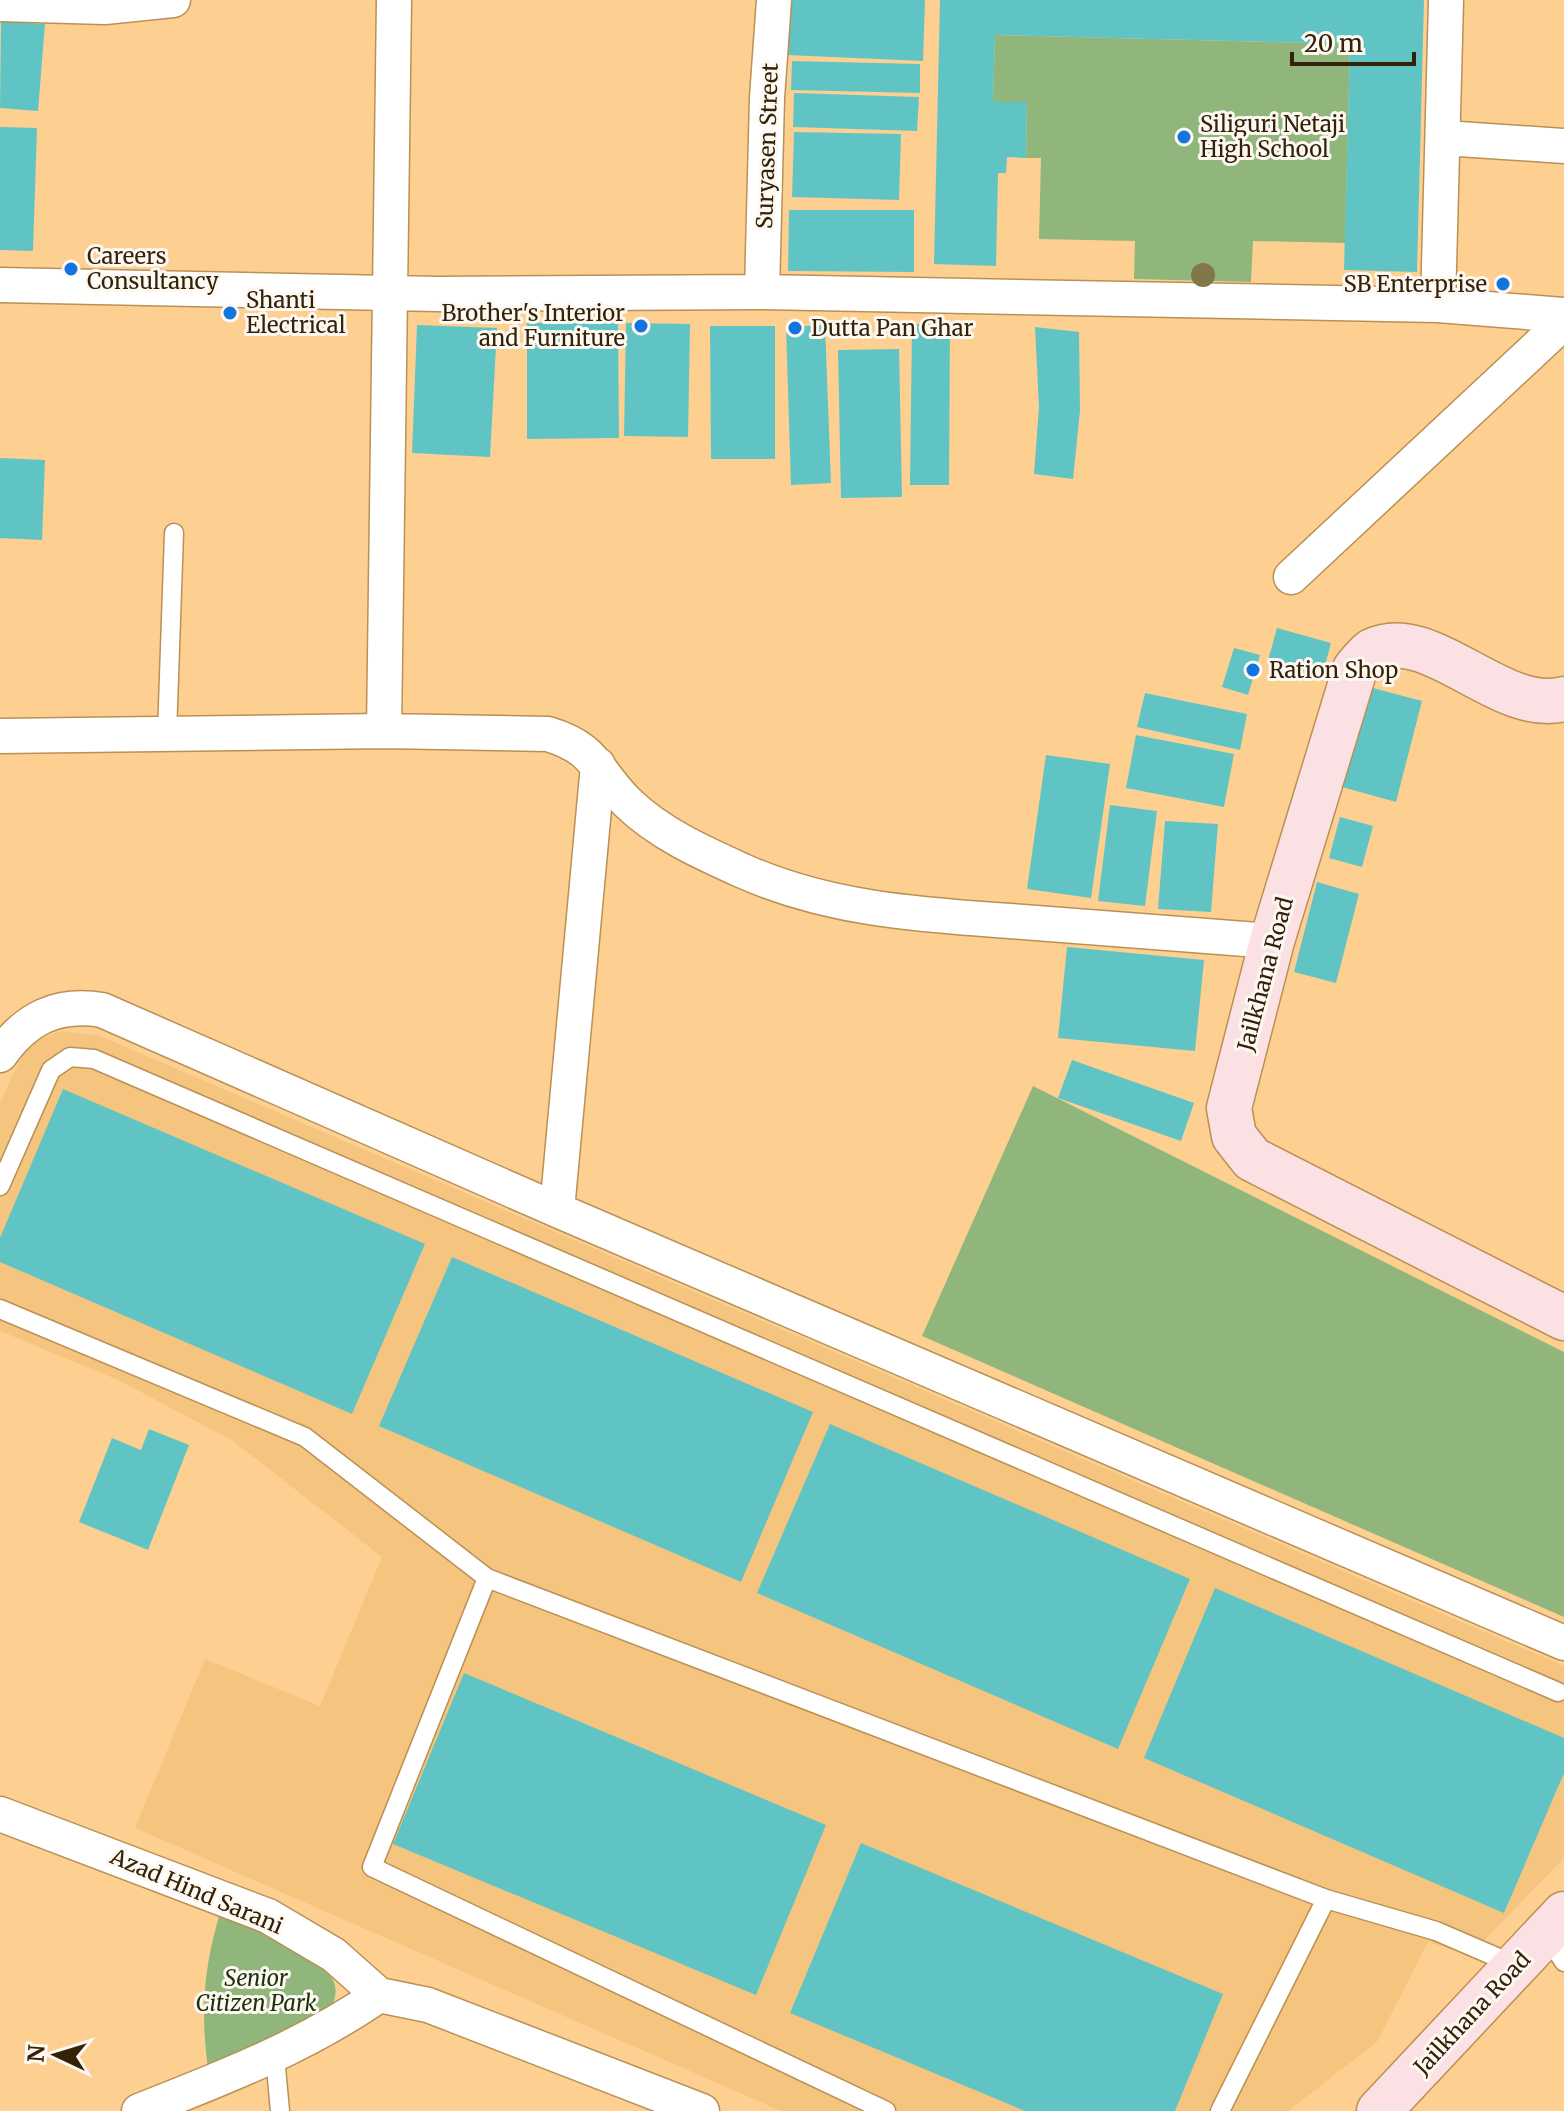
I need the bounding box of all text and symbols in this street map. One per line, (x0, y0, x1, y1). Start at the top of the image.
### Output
scale bar (1292, 16, 1414, 66)
text: 20 m (1304, 28, 1363, 59)
street label: Suryasen Street (750, 62, 784, 230)
place label: Siliguri Netaji High School (1200, 110, 1345, 163)
marker: Siliguri Netaji High School (1175, 128, 1193, 146)
place label: Careers Consultancy (87, 242, 219, 295)
marker: Careers Consultancy (62, 260, 80, 278)
place label: SB Enterprise (1344, 270, 1487, 298)
marker: SB Enterprise (1494, 275, 1512, 293)
place label: Shanti Electrical (246, 286, 346, 339)
place label: Brother's Interior and Furniture (441, 299, 625, 352)
marker: Shanti Electrical (221, 304, 239, 322)
place label: Dutta Pan Ghar (811, 314, 973, 342)
marker: Brother's Interior and Furniture (632, 317, 650, 335)
marker: Dutta Pan Ghar (786, 319, 804, 337)
place label: Ration Shop (1269, 656, 1398, 684)
marker: Ration Shop (1244, 661, 1262, 679)
street label: Jailkhana Road (1231, 894, 1299, 1055)
street label: Azad Hind Sarani (106, 1842, 287, 1940)
street label: Jailkhana Road (1407, 1946, 1536, 2081)
park label: Senior Citizen Park (196, 1964, 316, 2017)
north arrow (16, 2015, 96, 2095)
text: N (21, 2043, 51, 2063)

